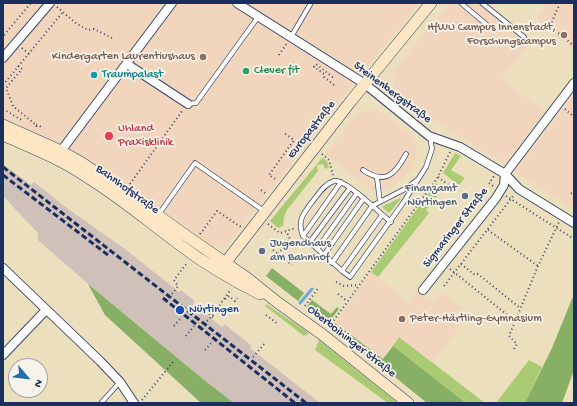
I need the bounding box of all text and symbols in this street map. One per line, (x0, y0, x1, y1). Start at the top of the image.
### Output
place label: HfWU Campus Innenstadt, Forschungscampus (427, 21, 556, 49)
marker: HfWU Campus Innenstadt, Forschungscampus (559, 30, 569, 40)
place label: Kindergarten Laurentiushaus (52, 50, 195, 64)
marker: Kindergarten Laurentiushaus (198, 52, 208, 62)
street label: Steinenbergstraße (350, 59, 434, 127)
place label: Clever fit (254, 64, 299, 78)
marker: Clever fit (241, 66, 251, 76)
place label: Traumpalast (102, 68, 163, 82)
marker: Traumpalast (89, 70, 99, 80)
street label: Europastraße (285, 98, 339, 162)
place label: Uhland Praxisklinik (118, 122, 173, 150)
marker: Uhland Praxisklinik (103, 130, 115, 142)
street label: Bahnhofstraße (92, 162, 162, 218)
place label: Finanzamt Nürtingen (405, 182, 457, 210)
street label: Sigmaringer Straße (420, 185, 492, 271)
marker: Finanzamt Nürtingen (460, 191, 470, 201)
place label: Jugendhaus am Bahnhof (270, 237, 331, 265)
marker: Jugendhaus am Bahnhof (257, 246, 267, 256)
place label: Nürtingen (189, 303, 239, 317)
street label: Oberboihinger Straße (304, 303, 398, 381)
marker: Nürtingen (174, 304, 186, 316)
place label: Peter-Härtling-Gymnasium (410, 312, 542, 326)
marker: Peter-Härtling-Gymnasium (397, 314, 407, 324)
north arrow (8, 358, 48, 398)
text: N (31, 377, 45, 389)

